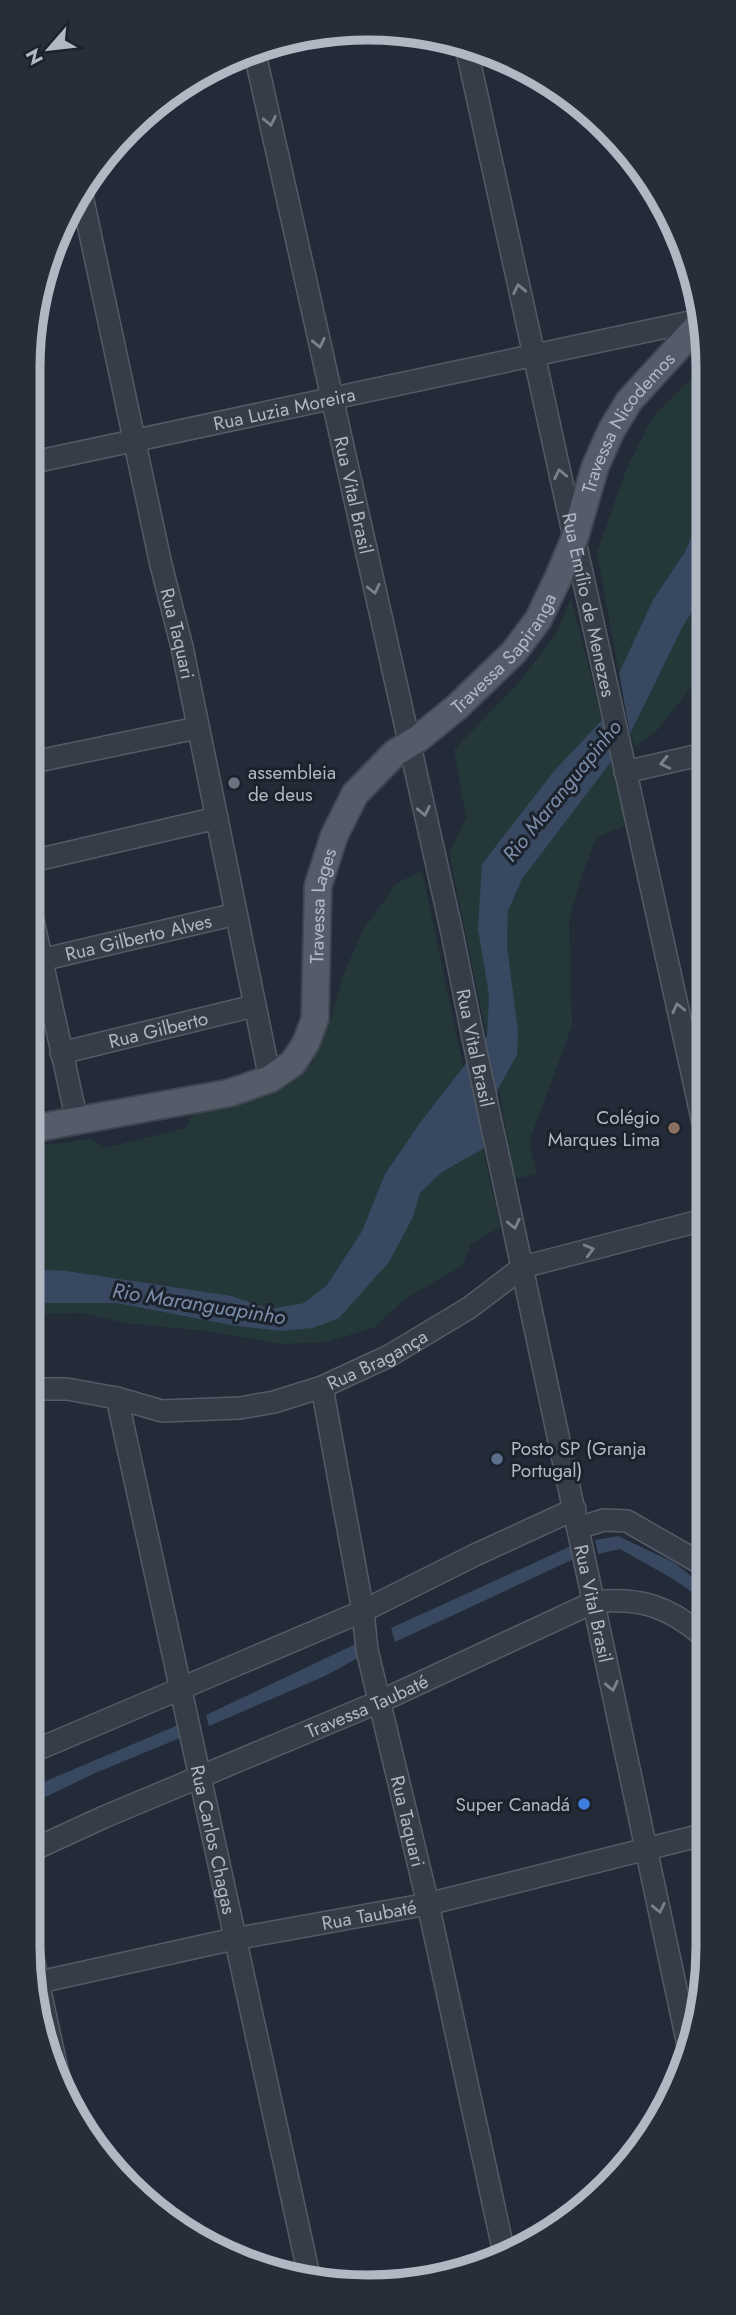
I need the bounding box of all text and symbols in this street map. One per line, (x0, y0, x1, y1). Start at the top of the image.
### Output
north arrow (14, 14, 84, 84)
text: N (19, 44, 50, 70)
one-way arrow (261, 114, 276, 126)
one-way arrow (513, 283, 528, 295)
one-way arrow (311, 337, 325, 349)
street label: Travessa Nicodemos (575, 346, 681, 497)
street label: Rua Luzia Moreira (211, 380, 358, 437)
street label: Rua Vital Brasil (328, 434, 380, 557)
one-way arrow (553, 468, 568, 480)
street label: Rua Emílio de Menezes (556, 510, 622, 700)
one-way arrow (366, 582, 380, 594)
street label: Rua Taquari (154, 585, 202, 681)
street label: Travessa Sapiranga (445, 588, 562, 720)
water label: Rio Maranguapinho (495, 714, 629, 868)
one-way arrow (659, 755, 671, 769)
place label: assembleia de deus (248, 759, 336, 808)
marker: assembleia de deus (226, 775, 242, 791)
one-way arrow (416, 804, 430, 816)
street label: Travessa Lages (303, 844, 343, 964)
street label: Rua Gilberto Alves (62, 907, 215, 967)
street label: Rua Vital Brasil (450, 986, 501, 1109)
one-way arrow (671, 1002, 686, 1014)
street label: Rua Gilberto (106, 1004, 211, 1054)
place label: Colégio Marques Lima (548, 1104, 660, 1153)
marker: Colégio Marques Lima (666, 1120, 682, 1136)
one-way arrow (505, 1218, 520, 1230)
one-way arrow (583, 1244, 595, 1258)
water label: Rio Maranguapinho (110, 1276, 288, 1332)
street label: Rua Bragança (322, 1322, 433, 1397)
place label: Posto SP (Granja Portugal) (511, 1435, 646, 1484)
marker: Posto SP (Granja Portugal) (489, 1451, 505, 1467)
street label: Rua Vital Brasil (568, 1542, 619, 1665)
street label: Travessa Taubaté (301, 1667, 433, 1745)
one-way arrow (603, 1680, 618, 1692)
street label: Rua Carlos Chagas (184, 1762, 243, 1917)
street label: Rua Taquari (384, 1773, 432, 1870)
place label: Super Canadá (455, 1791, 570, 1818)
marker: Super Canadá (576, 1796, 592, 1812)
street label: Rua Taubaté (319, 1893, 419, 1936)
one-way arrow (650, 1902, 665, 1914)

